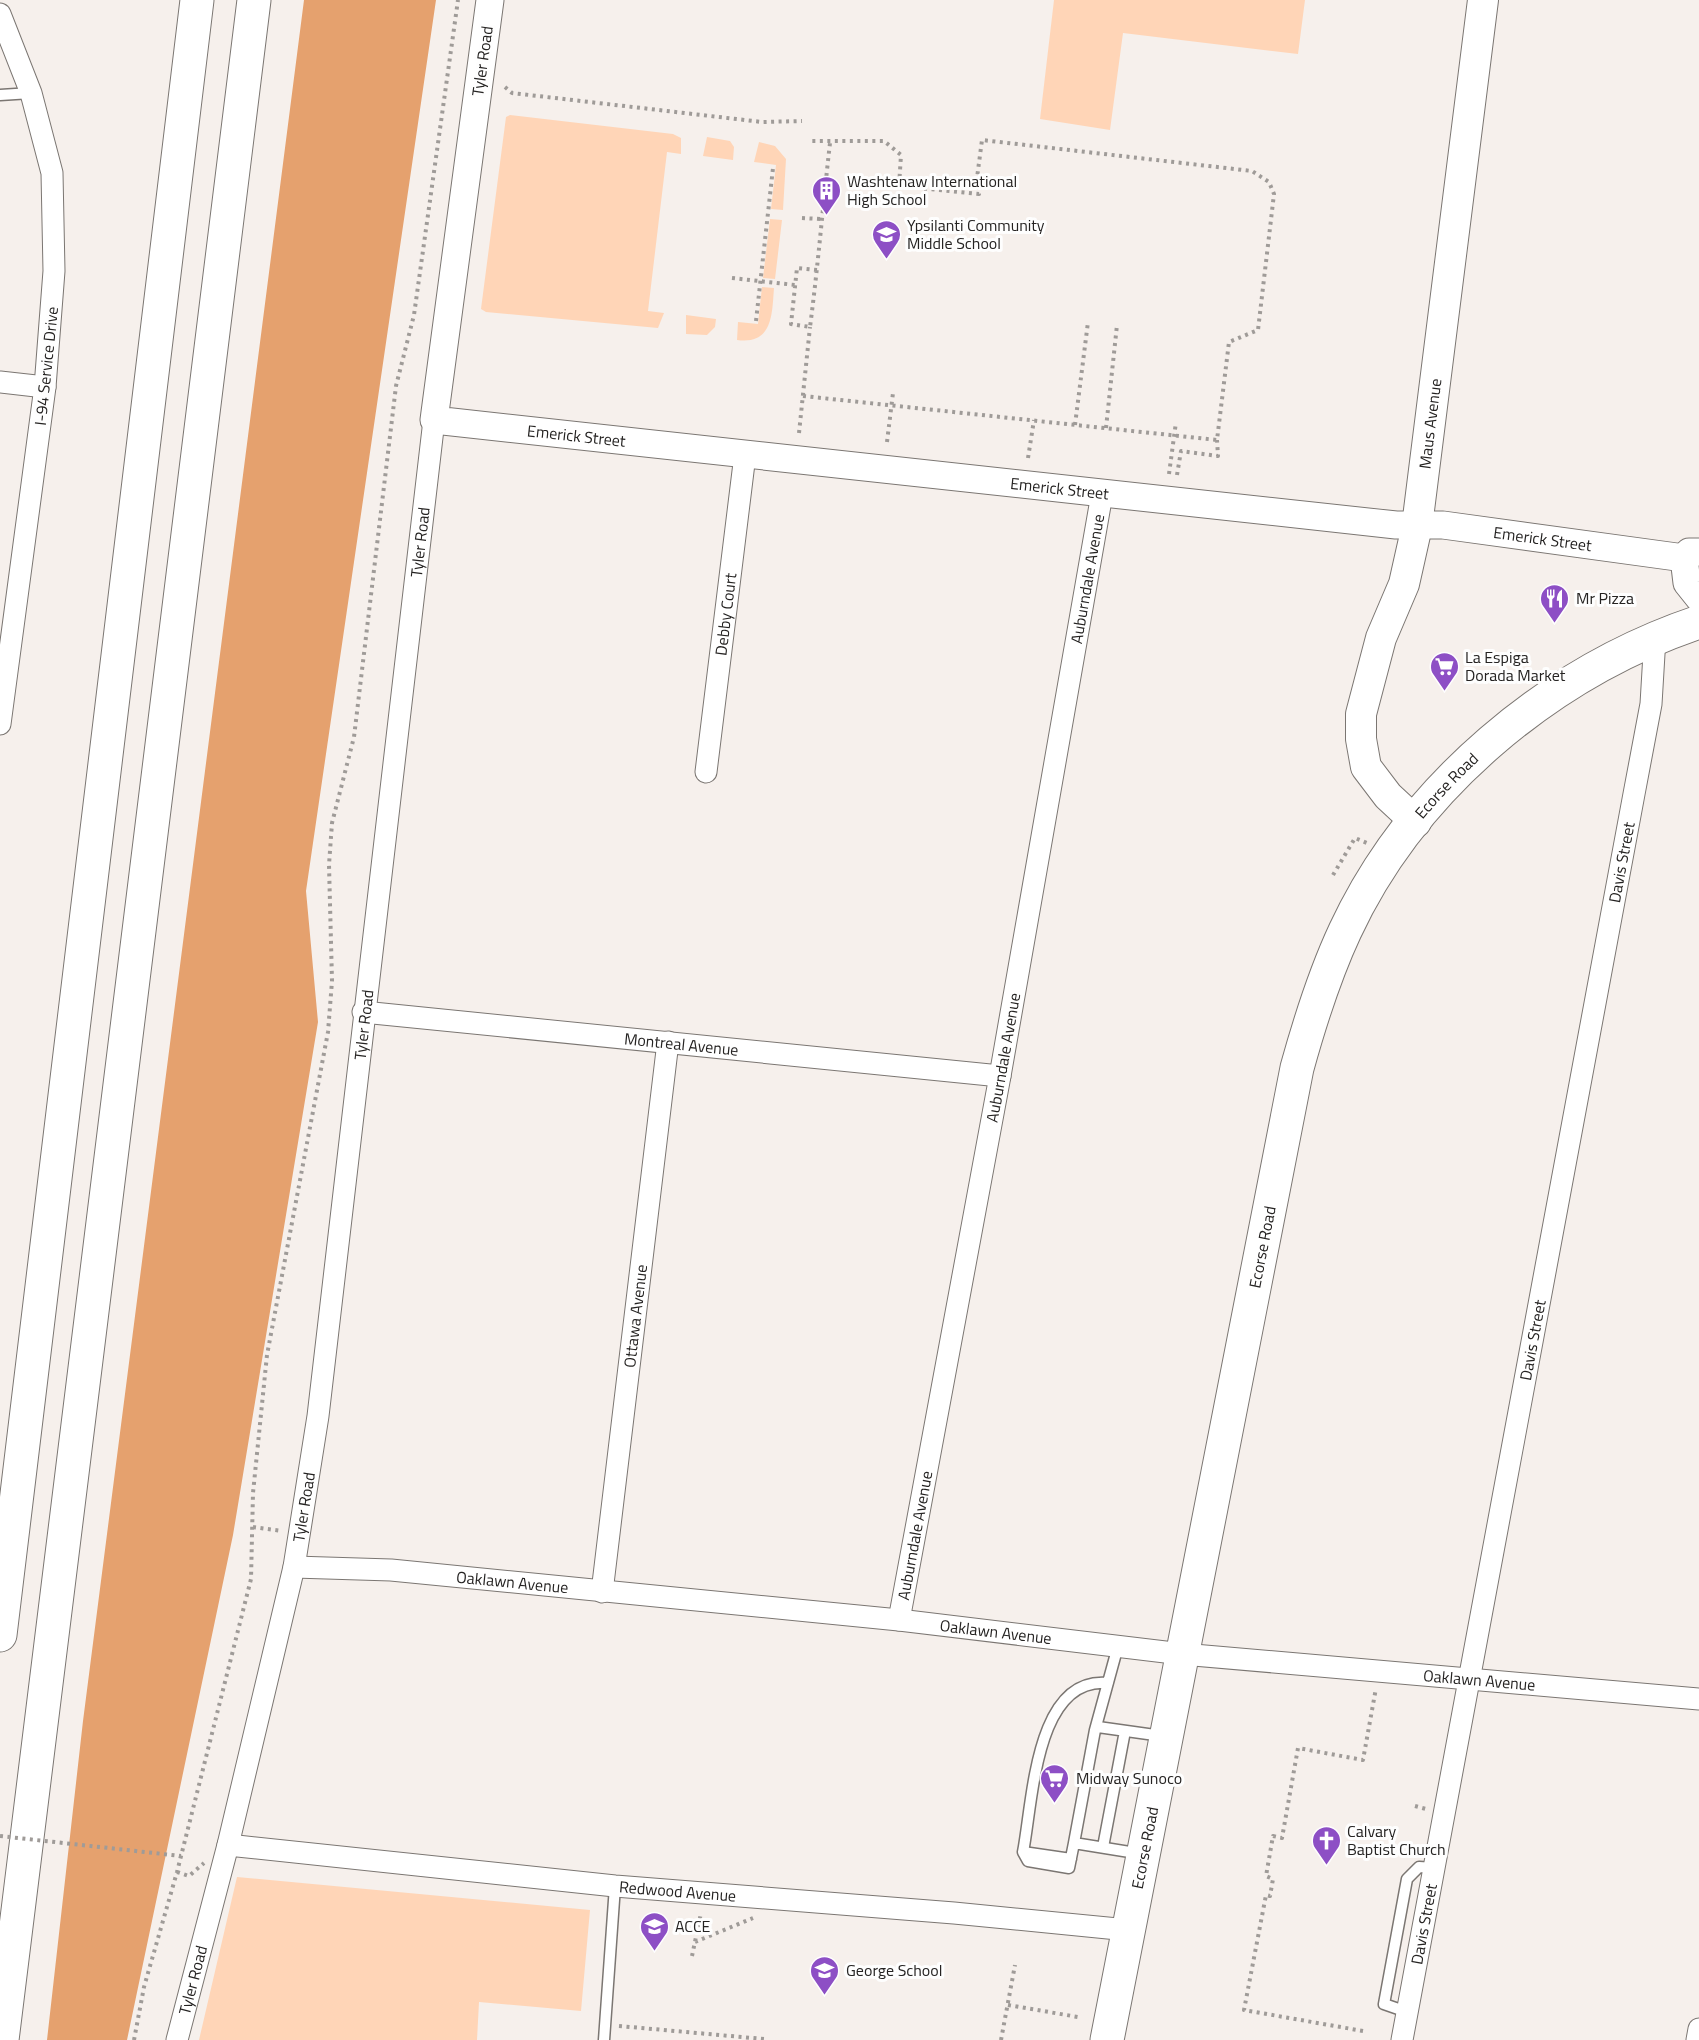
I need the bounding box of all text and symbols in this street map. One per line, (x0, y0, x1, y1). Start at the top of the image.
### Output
street label: Tyler Road (465, 24, 499, 98)
place label: Washtenaw International High School (847, 169, 1017, 211)
building icon: Washtenaw International High School (810, 174, 842, 216)
place label: Ypsilanti Community Middle School (907, 213, 1045, 255)
school or university icon: Ypsilanti Community Middle School (870, 218, 902, 260)
street label: I-94 Service Drive (28, 305, 64, 427)
street label: Maus Avenue (1412, 377, 1447, 470)
street label: Emerick Street (526, 418, 627, 453)
street label: Emerick Street (1009, 471, 1110, 506)
street label: Tyler Road (404, 506, 436, 579)
street label: Auburndale Avenue (1064, 512, 1110, 645)
street label: Emerick Street (1492, 520, 1594, 557)
street label: Debby Court (708, 571, 742, 657)
restaurant icon: Mr Pizza (1539, 582, 1571, 624)
place label: Mr Pizza (1576, 586, 1634, 610)
place label: La Espiga Dorada Market (1465, 645, 1566, 687)
supermarket icon: La Espiga Dorada Market (1428, 650, 1460, 692)
street label: Ecorse Road (1409, 747, 1483, 824)
street label: Davis Street (1602, 819, 1641, 905)
street label: Tyler Road (348, 988, 380, 1061)
street label: Auburndale Avenue (980, 991, 1026, 1124)
street label: Montreal Avenue (623, 1026, 740, 1062)
street label: Ecorse Road (1242, 1204, 1282, 1290)
street label: Ottawa Avenue (617, 1263, 653, 1369)
street label: Davis Street (1513, 1297, 1552, 1382)
street label: Auburndale Avenue (891, 1469, 938, 1602)
street label: Tyler Road (286, 1470, 321, 1544)
street label: Oaklawn Avenue (455, 1564, 569, 1599)
street label: Oaklawn Avenue (939, 1613, 1053, 1650)
street label: Oaklawn Avenue (1422, 1663, 1536, 1697)
supermarket icon: Midway Sunoco (1039, 1762, 1071, 1804)
place label: Midway Sunoco (1076, 1766, 1182, 1790)
street label: Ecorse Road (1125, 1804, 1164, 1891)
place label: Calvary Baptist Church (1347, 1819, 1446, 1861)
church icon: Calvary Baptist Church (1310, 1824, 1342, 1866)
street label: Redwood Avenue (618, 1874, 737, 1908)
street label: Davis Street (1404, 1881, 1443, 1966)
school or university icon: ACCE (638, 1910, 670, 1952)
place label: ACCE (675, 1914, 711, 1938)
street label: Tyler Road (172, 1943, 213, 2017)
school or university icon: George School (809, 1954, 841, 1996)
place label: George School (846, 1958, 942, 1982)

